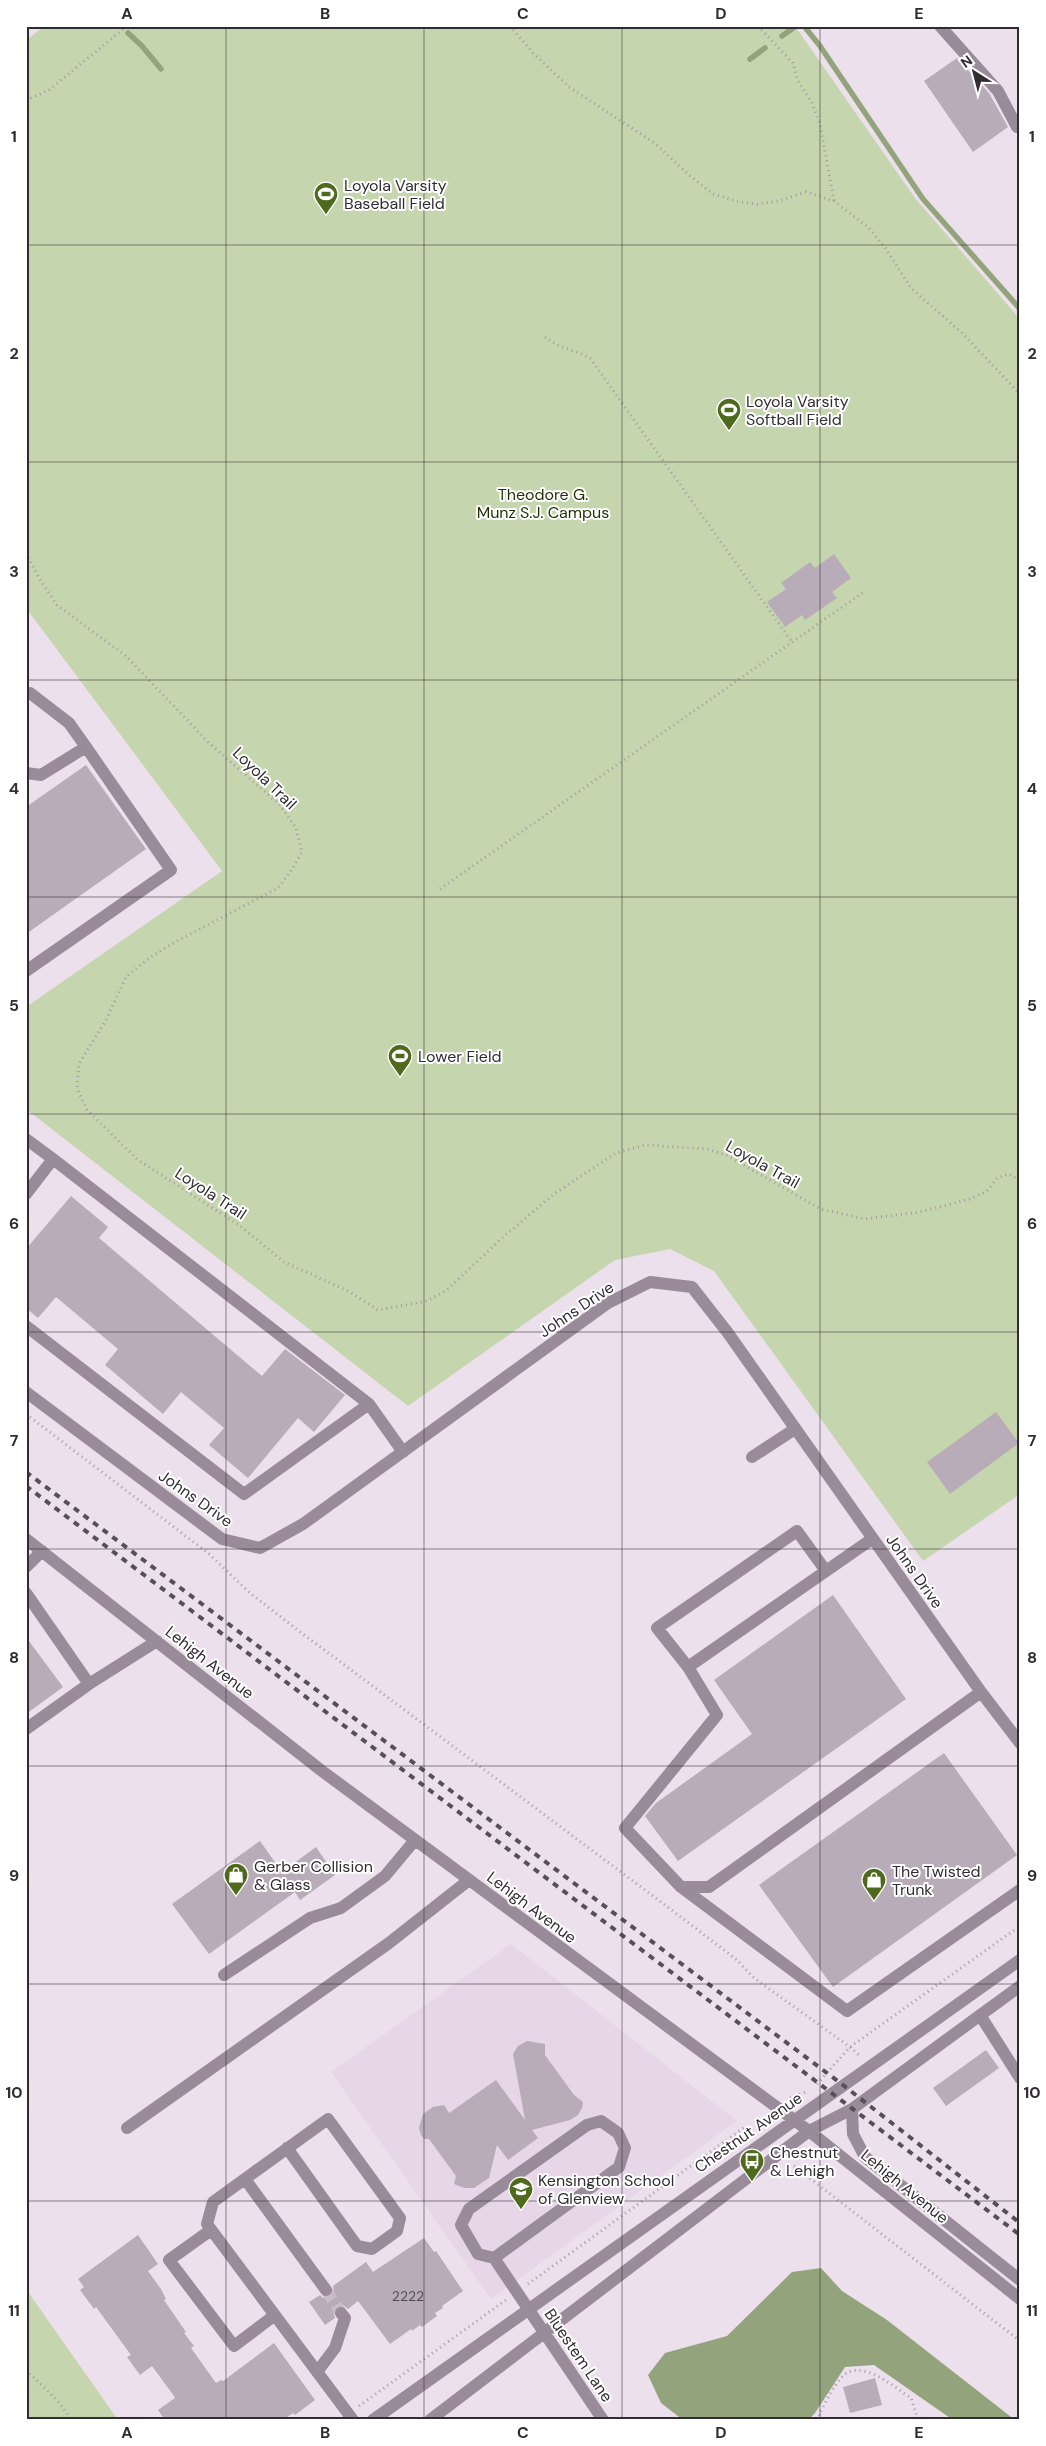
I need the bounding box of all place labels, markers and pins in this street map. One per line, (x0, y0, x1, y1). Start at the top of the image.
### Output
place label: Loyola Varsity Baseball Field (344, 175, 447, 214)
sports icon: Loyola Varsity Baseball Field (313, 181, 339, 215)
place label: Loyola Varsity Softball Field (746, 391, 849, 430)
sports icon: Loyola Varsity Softball Field (716, 397, 742, 431)
sports icon: Lower Field (387, 1043, 413, 1077)
place label: Lower Field (418, 1046, 502, 1067)
place label: Gerber Collision & Glass (254, 1856, 373, 1895)
place label: The Twisted Trunk (892, 1861, 981, 1900)
shop icon: Gerber Collision & Glass (223, 1862, 249, 1896)
shop icon: The Twisted Trunk (861, 1867, 887, 1901)
place label: Chestnut & Lehigh (770, 2142, 838, 2181)
bus stop icon: Chestnut & Lehigh (739, 2148, 765, 2182)
place label: Kensington School of Glenview (538, 2170, 674, 2209)
school or university icon: Kensington School of Glenview (508, 2176, 534, 2210)

